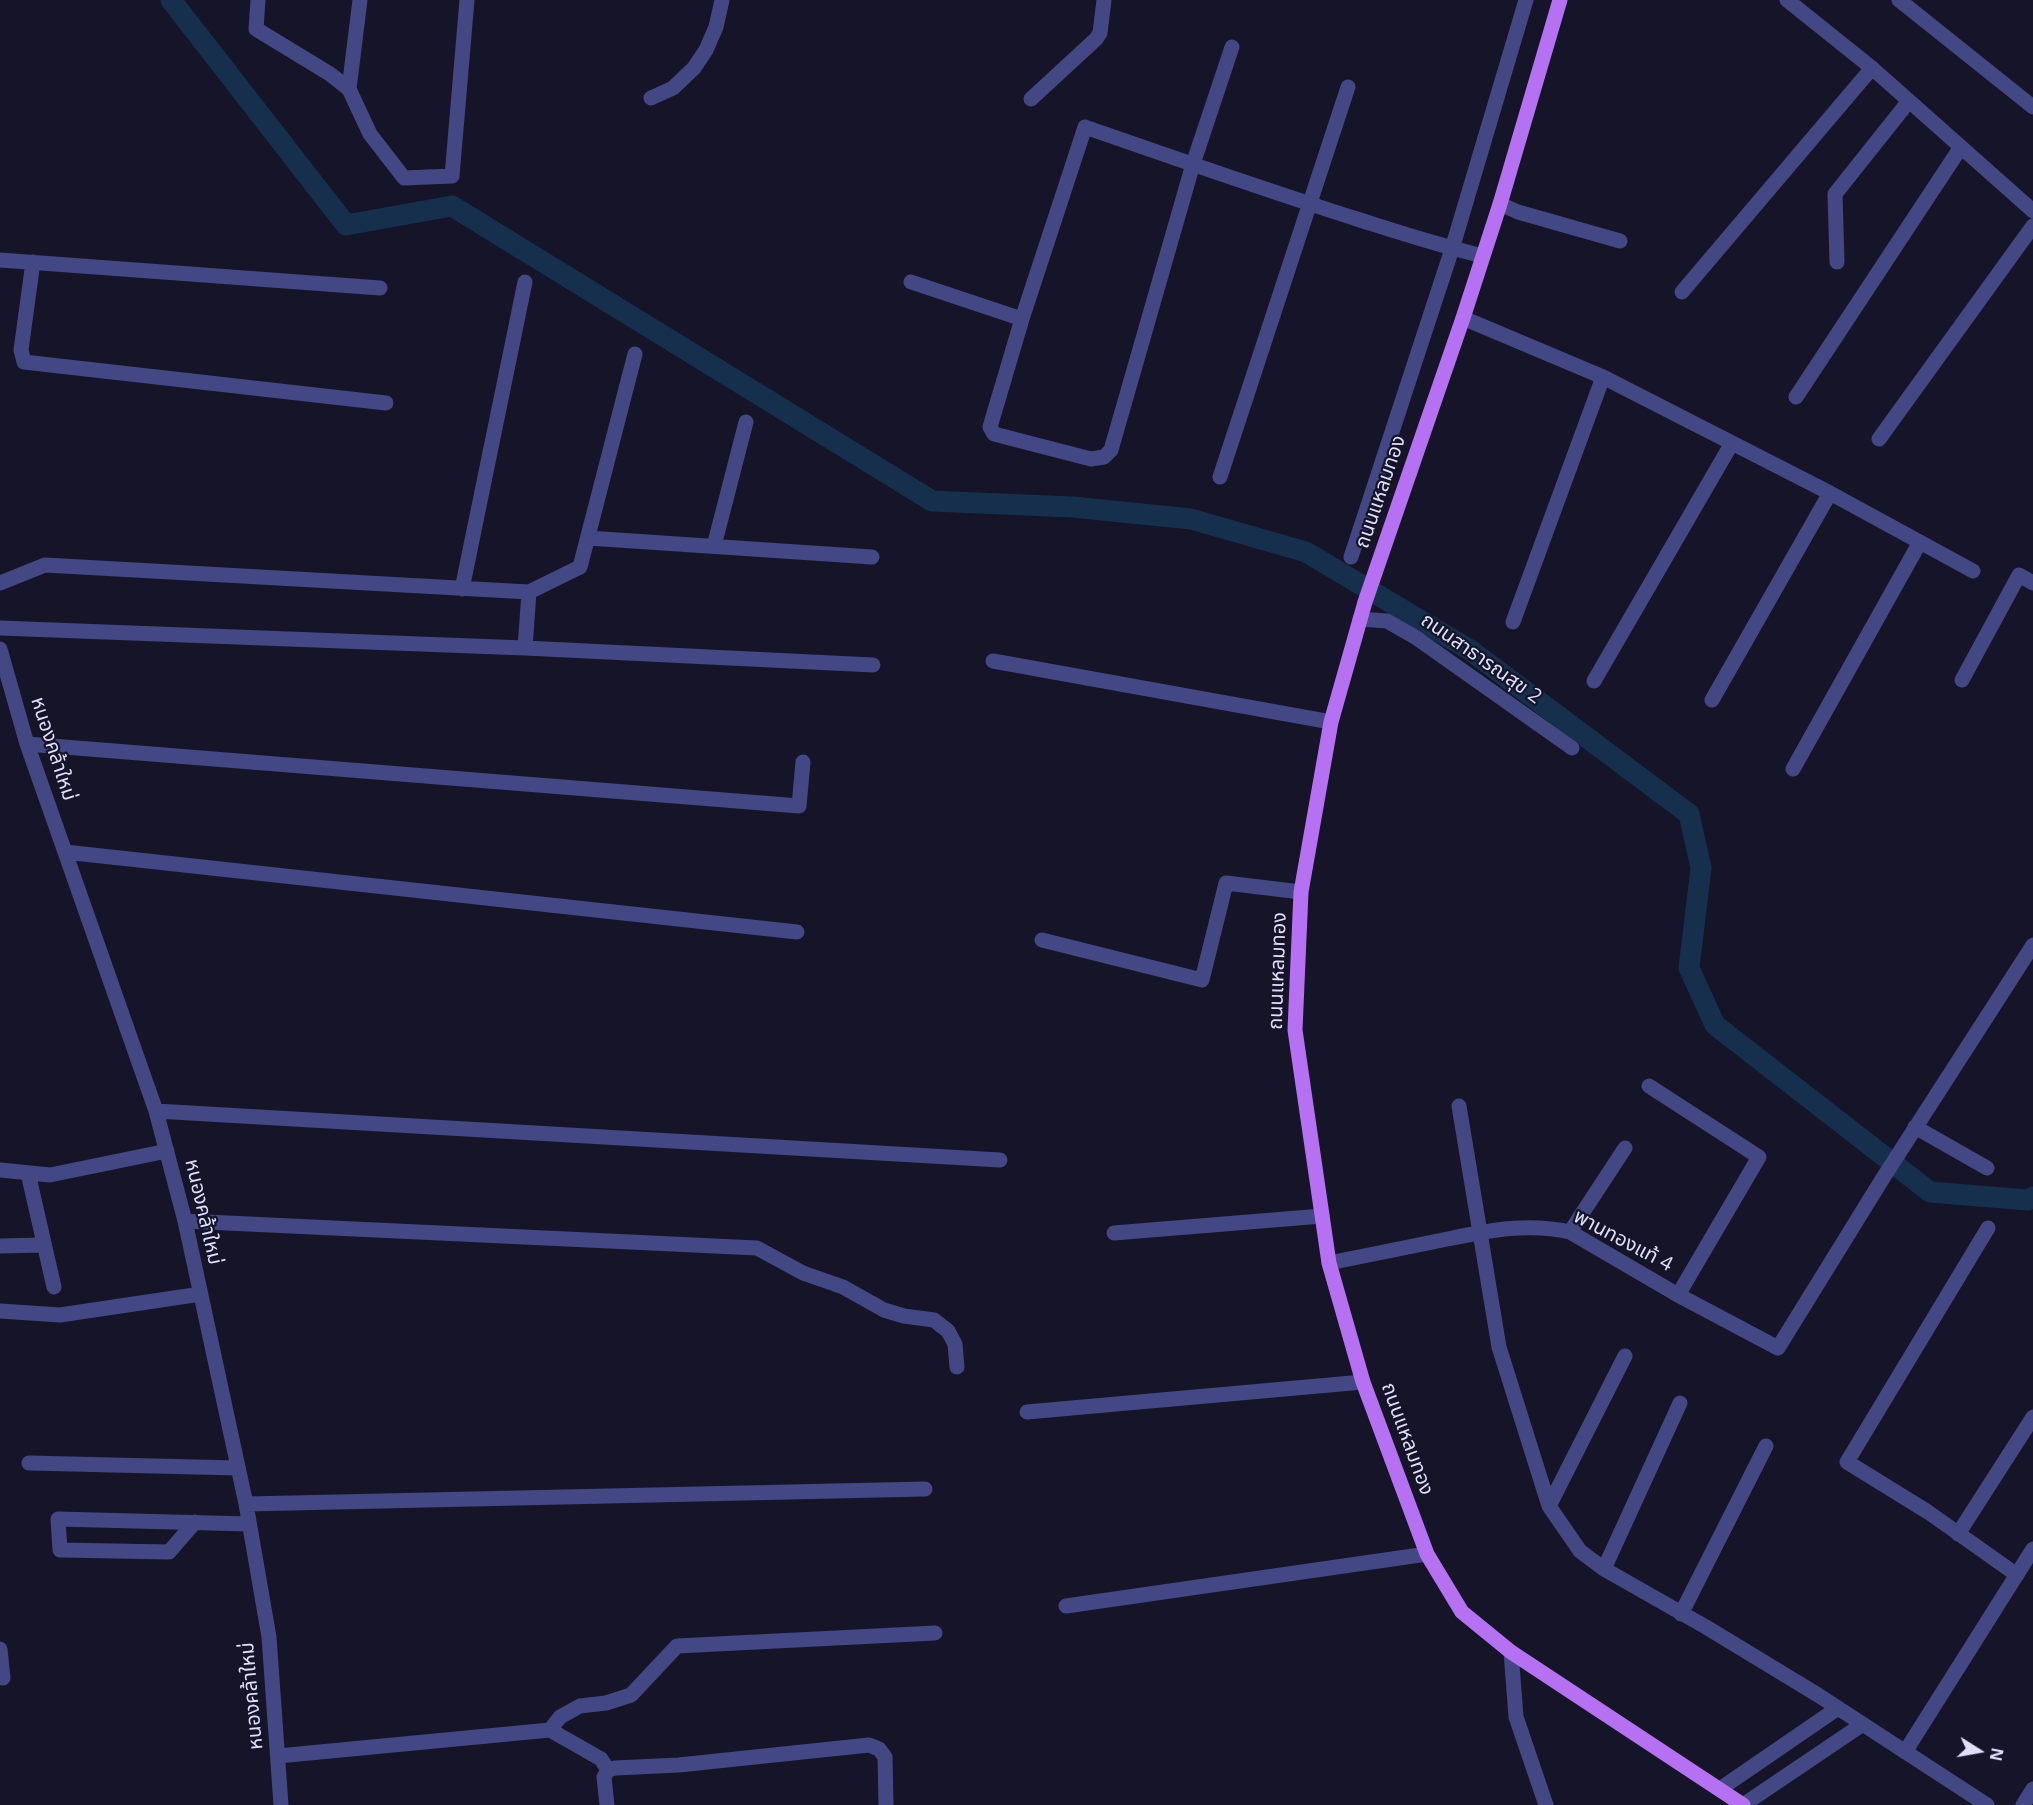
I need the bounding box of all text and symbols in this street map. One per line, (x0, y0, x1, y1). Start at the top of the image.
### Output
street label: ถนนแหลมทอง (1350, 432, 1412, 552)
street label: ถนนสาธารณสุข 2 (1416, 608, 1546, 710)
street label: หนองคล้าใหม่ (25, 694, 81, 804)
street label: ถนนแหลมทอง (1264, 912, 1292, 1030)
street label: หนองคล้าใหม่ (179, 1157, 227, 1267)
street label: พานทองแท้ 4 (1569, 1205, 1677, 1277)
street label: ถนนแหลมทอง (1376, 1380, 1438, 1498)
street label: หนองคล้าใหม่ (235, 1641, 269, 1751)
north arrow (1949, 1721, 2009, 1781)
text: N (1985, 1746, 2009, 1763)

